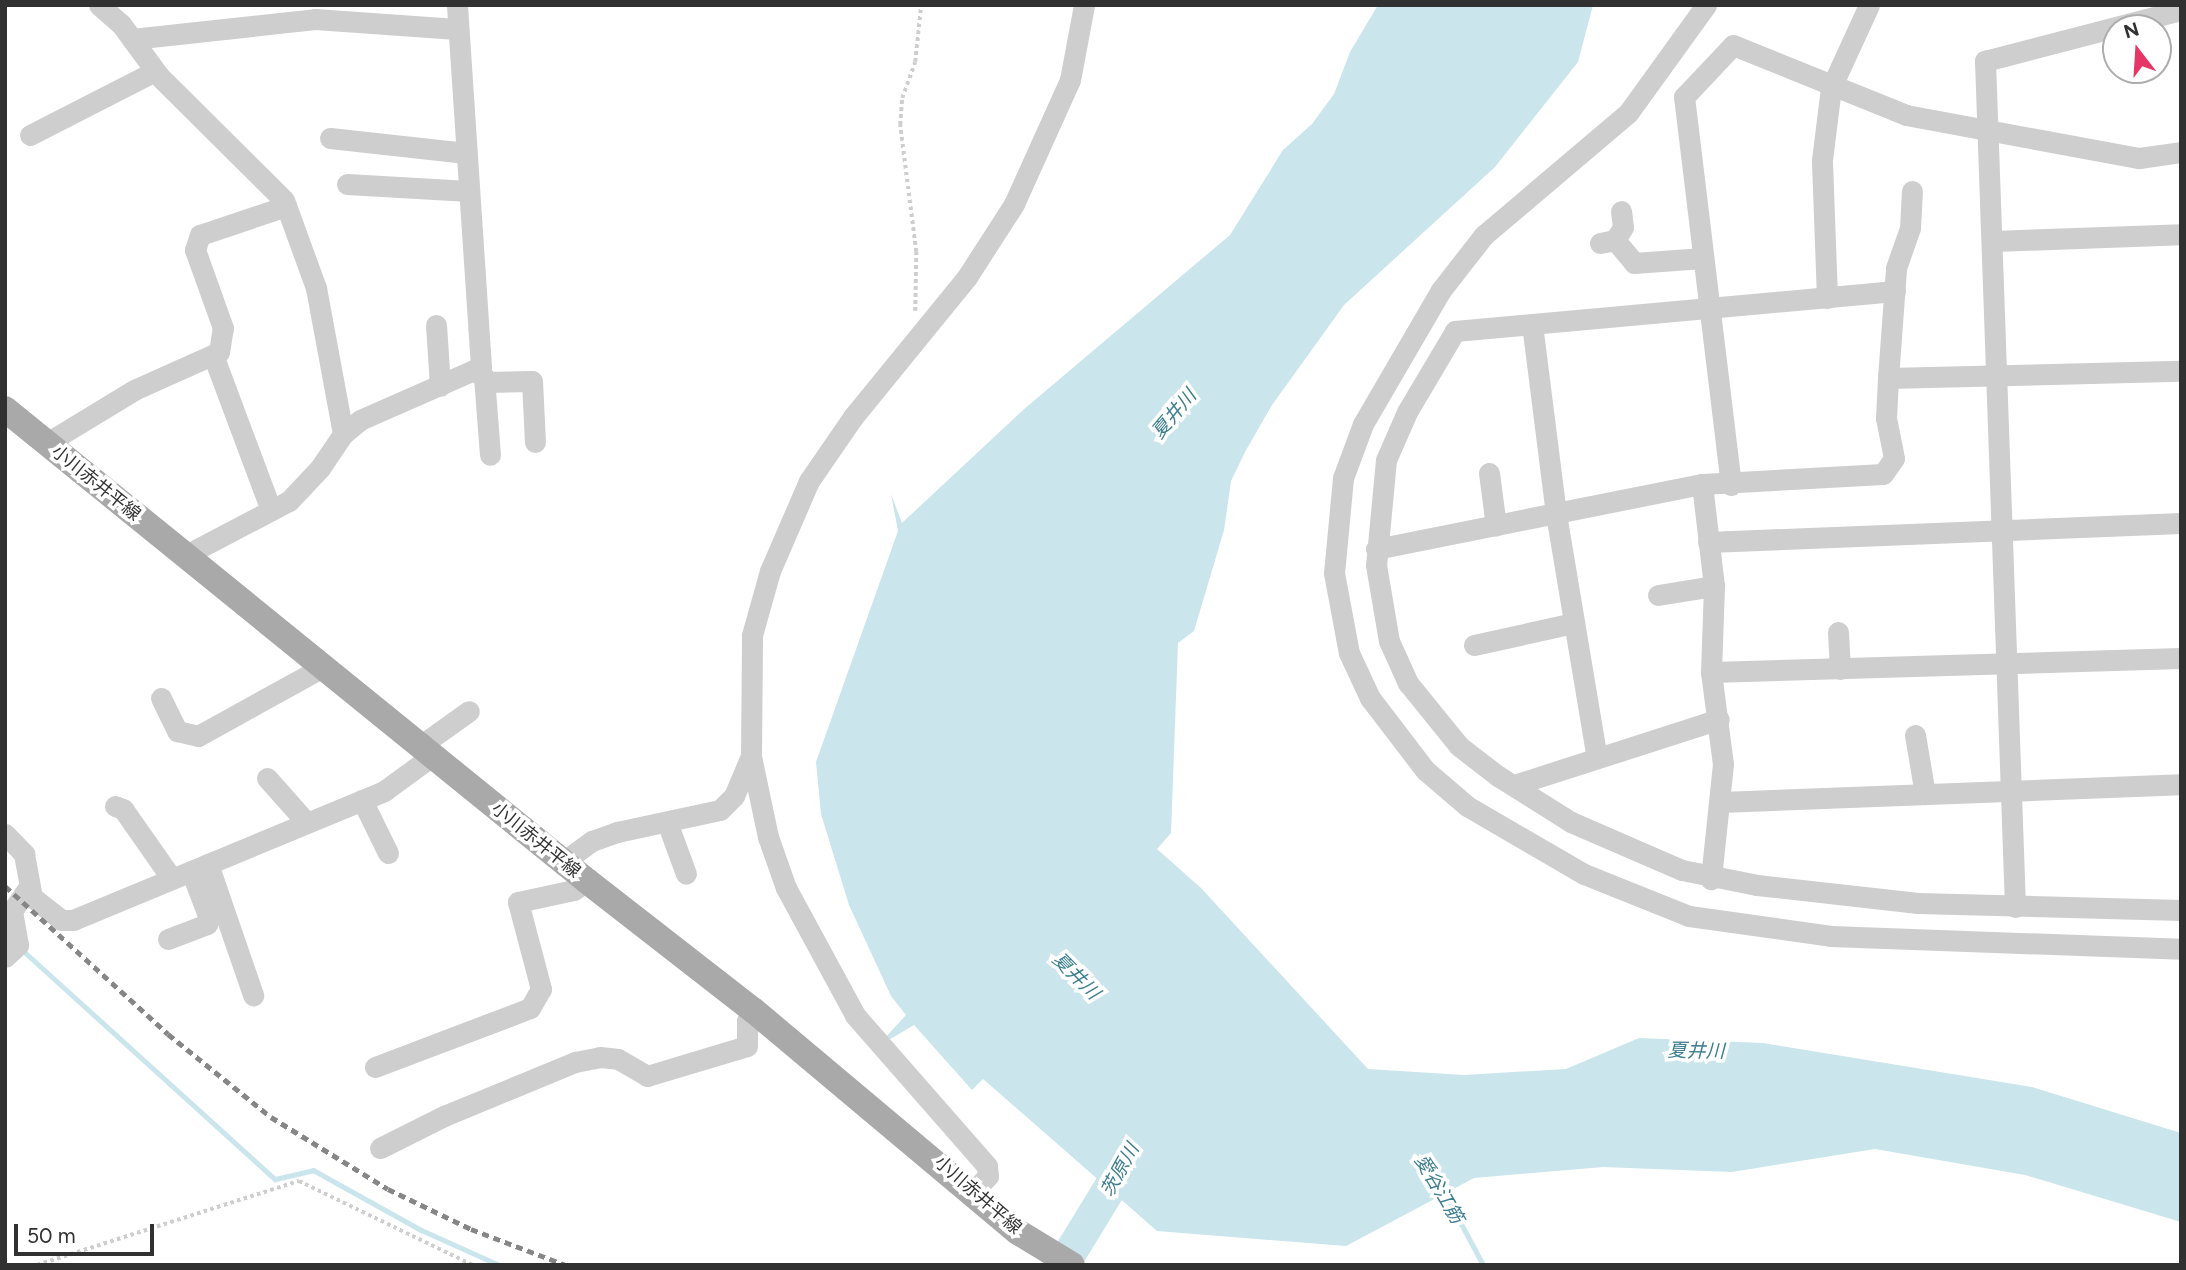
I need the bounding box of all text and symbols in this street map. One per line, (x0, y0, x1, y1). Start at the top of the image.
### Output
north arrow (2102, 14, 2172, 84)
text: N (2121, 17, 2142, 43)
water label: 夏井川 (1147, 385, 1201, 443)
street label: 小川赤井平線 (47, 441, 145, 525)
street label: 小川赤井平線 (487, 798, 585, 882)
water label: 夏井川 (1048, 948, 1104, 1004)
water label: 夏井川 (1667, 1039, 1725, 1063)
water label: 茨原川 (1096, 1140, 1144, 1200)
street label: 小川赤井平線 (930, 1151, 1026, 1239)
water label: 愛谷江筋 (1410, 1151, 1468, 1227)
scale bar (18, 1210, 158, 1254)
text: 50 m (27, 1223, 76, 1248)

